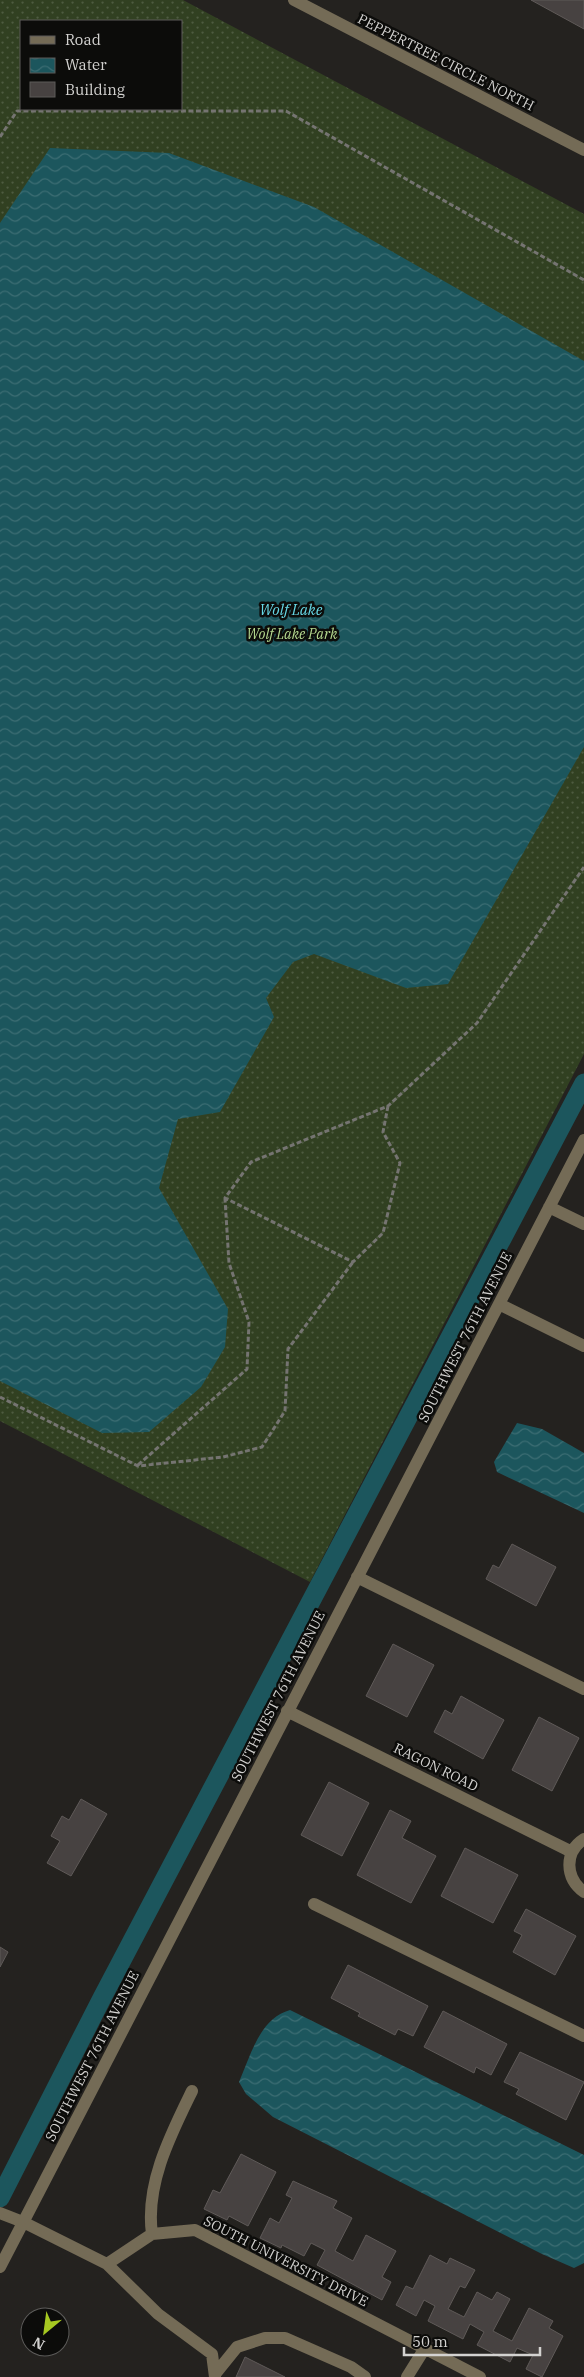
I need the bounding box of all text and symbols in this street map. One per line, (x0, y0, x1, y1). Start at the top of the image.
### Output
street label: PEPPERTREE CIRCLE NORTH (355, 9, 537, 115)
legend (20, 20, 182, 110)
text: Road (65, 30, 101, 49)
text: Water (65, 55, 107, 74)
text: Building (65, 80, 125, 99)
water label: Wolf Lake (259, 600, 323, 619)
park label: Wolf Lake Park (247, 625, 338, 643)
street label: SOUTHWEST 76TH AVENUE (414, 1249, 516, 1425)
street label: SOUTHWEST 76TH AVENUE (227, 1608, 329, 1784)
street label: RAGON ROAD (391, 1739, 481, 1795)
street label: SOUTHWEST 76TH AVENUE (41, 1968, 143, 2144)
street label: SOUTH UNIVERSITY DRIVE (201, 2212, 371, 2310)
north arrow (20, 2307, 70, 2357)
scale bar (404, 2324, 540, 2356)
text: 50 m (412, 2332, 448, 2351)
text: N (29, 2333, 48, 2354)

